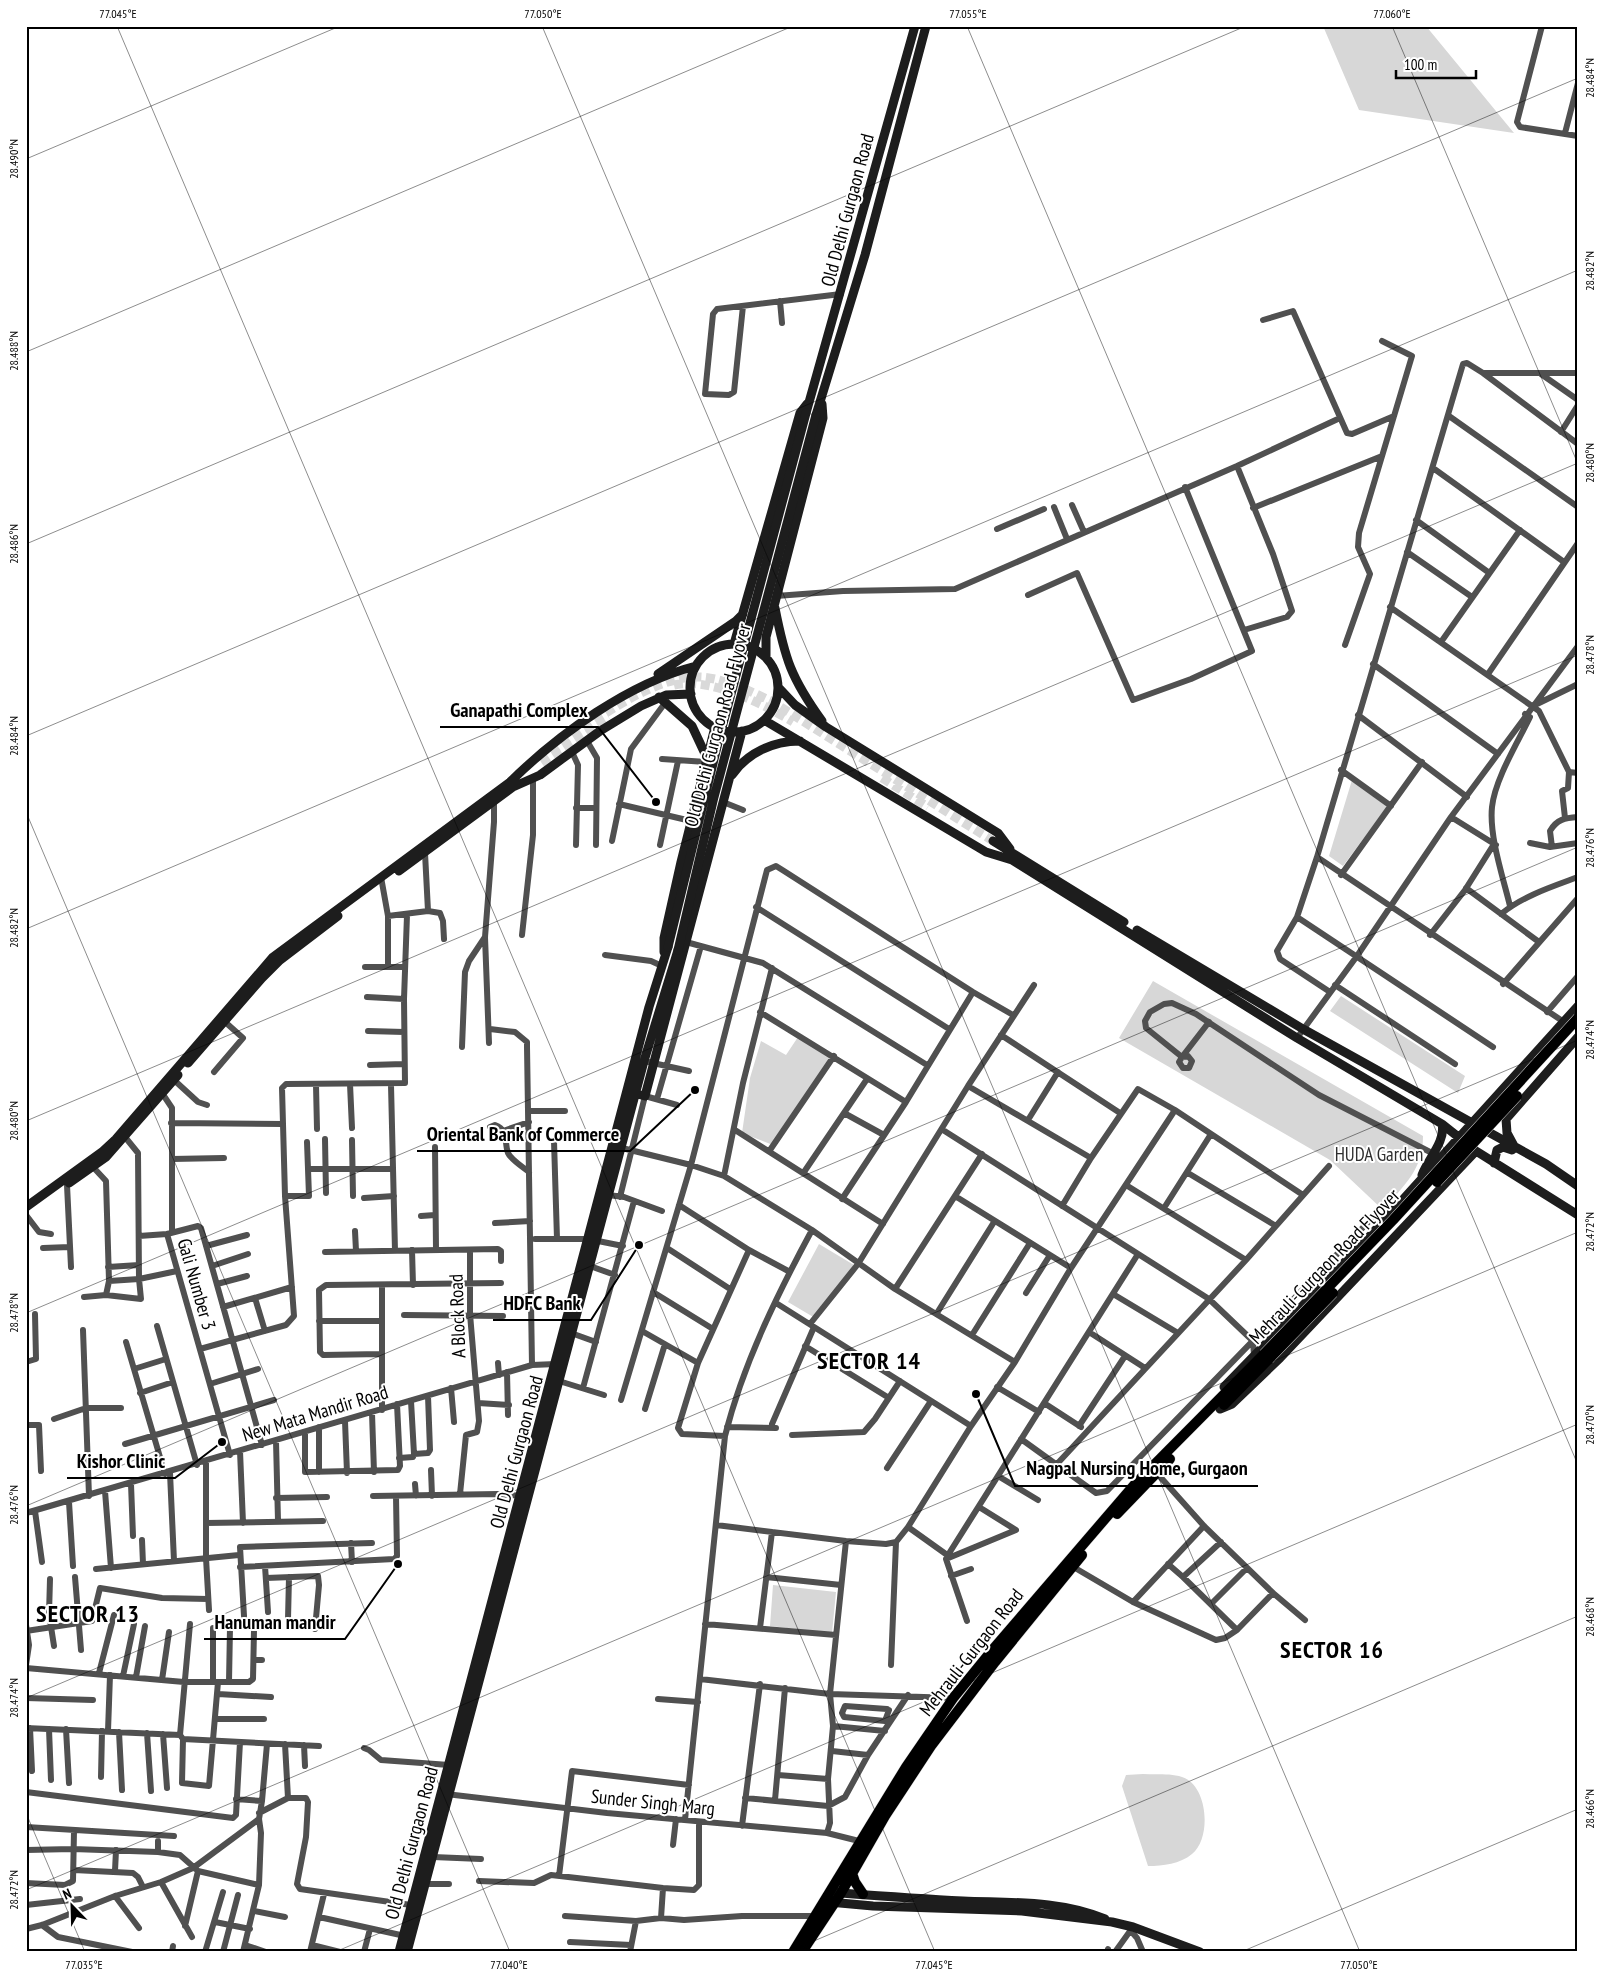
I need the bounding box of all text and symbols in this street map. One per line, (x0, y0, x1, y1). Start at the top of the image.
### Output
text: 77.045°E (99, 6, 137, 21)
text: 77.050°E (524, 6, 562, 21)
text: 77.055°E (949, 6, 987, 21)
text: 77.060°E (1373, 6, 1411, 21)
scale bar (1396, 48, 1476, 80)
text: 100 m (1404, 55, 1437, 74)
text: 28.484°N (1582, 58, 1597, 98)
street label: Old Delhi Gurgaon Road (815, 131, 879, 289)
text: 28.490°N (6, 139, 21, 179)
text: 28.482°N (1582, 251, 1597, 291)
text: 28.488°N (6, 331, 21, 371)
text: 28.480°N (1582, 443, 1597, 483)
text: 28.486°N (6, 524, 21, 564)
street label: Old Delhi Gurgaon Road Flyover (678, 620, 756, 829)
text: 28.478°N (1582, 635, 1597, 675)
callout: Ganapathi Complex (440, 692, 598, 727)
text: Ganapathi Complex (450, 697, 588, 723)
text: 28.484°N (6, 716, 21, 756)
text: 28.476°N (1582, 828, 1597, 868)
text: 28.482°N (6, 908, 21, 948)
text: 28.474°N (1582, 1020, 1597, 1060)
text: 28.480°N (6, 1101, 21, 1141)
callout: Oriental Bank of Commerce (417, 1116, 630, 1151)
text: Oriental Bank of Commerce (427, 1121, 619, 1147)
park label: HUDA Garden (1335, 1142, 1423, 1166)
street label: Mehrauli-Gurgaon Road Flyover (1243, 1183, 1405, 1349)
text: 28.472°N (1582, 1212, 1597, 1252)
street label: Gali Number 3 (172, 1235, 222, 1333)
street label: A Block Road (444, 1274, 470, 1358)
callout: HDFC Bank (493, 1285, 591, 1320)
text: HDFC Bank (503, 1290, 582, 1316)
text: 28.478°N (6, 1293, 21, 1333)
district label: SECTOR 14 (817, 1345, 921, 1376)
street label: Old Delhi Gurgaon Road (484, 1373, 548, 1531)
street label: New Mata Mandir Road (239, 1379, 391, 1447)
text: 28.470°N (1582, 1405, 1597, 1445)
callout: Kishor Clinic (67, 1443, 175, 1478)
text: Kishor Clinic (77, 1448, 165, 1474)
callout: Nagpal Nursing Home, Gurgaon (1015, 1451, 1258, 1486)
text: Nagpal Nursing Home, Gurgaon (1026, 1455, 1248, 1481)
text: 28.476°N (6, 1485, 21, 1525)
street label: Mehrauli-Gurgaon Road (914, 1584, 1028, 1720)
text: 28.468°N (1582, 1597, 1597, 1637)
district label: SECTOR 13 (36, 1598, 140, 1629)
callout: Hanuman mandir (204, 1604, 345, 1639)
text: Hanuman mandir (214, 1609, 336, 1635)
district label: SECTOR 16 (1280, 1634, 1384, 1665)
text: 28.474°N (6, 1678, 21, 1718)
street label: Old Delhi Gurgaon Road (379, 1764, 443, 1922)
street label: Sunder Singh Marg (590, 1784, 716, 1820)
text: 28.466°N (1582, 1789, 1597, 1829)
text: 28.472°N (6, 1870, 21, 1910)
north arrow (48, 1880, 98, 1930)
text: N (60, 1884, 74, 1904)
text: 77.035°E (65, 1957, 103, 1972)
text: 77.040°E (490, 1957, 528, 1972)
text: 77.045°E (915, 1957, 953, 1972)
text: 77.050°E (1340, 1957, 1378, 1972)

